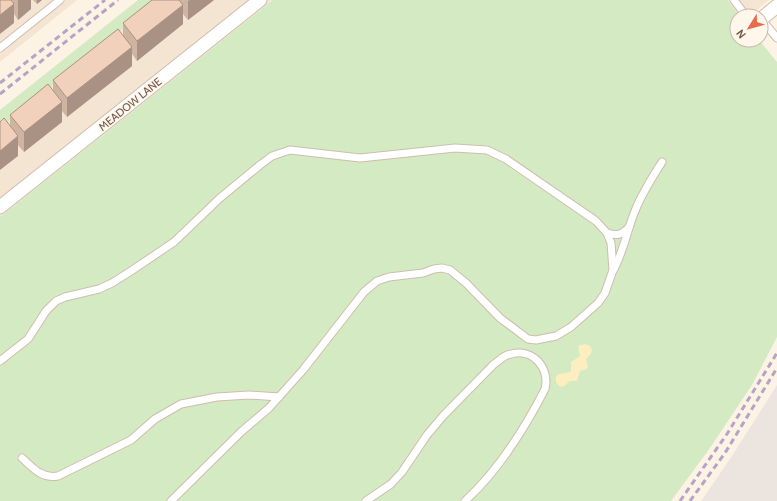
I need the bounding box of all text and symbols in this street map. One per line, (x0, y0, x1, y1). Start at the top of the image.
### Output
north arrow (729, 8, 769, 48)
text: N (733, 27, 749, 41)
street label: MEADOW LANE (96, 74, 164, 134)

